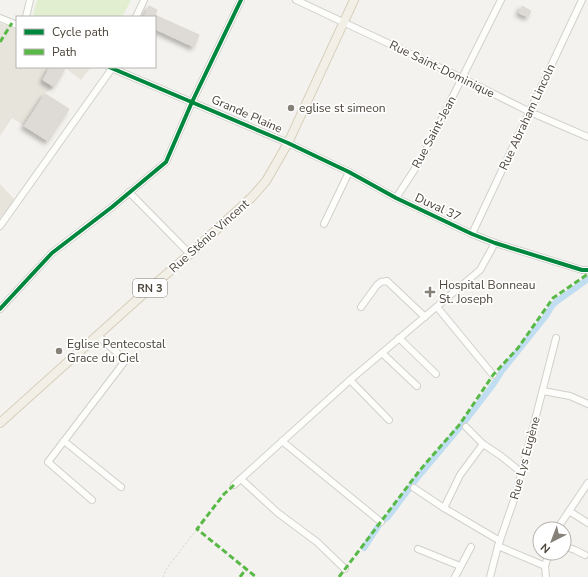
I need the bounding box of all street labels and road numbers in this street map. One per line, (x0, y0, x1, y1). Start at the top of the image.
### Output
street label: Rue Saint-Dominique (387, 37, 497, 101)
street label: Rue Abraham Lincoln (495, 61, 559, 173)
street label: Grande Plaine (209, 91, 285, 137)
street label: Rue Saint-Jean (408, 93, 460, 171)
street label: Duval 37 (412, 189, 464, 225)
street label: Rue Sténio Vincent (166, 195, 253, 276)
road number: RN 3 (133, 279, 167, 297)
street label: Rue Lys Eugène (506, 415, 544, 501)

